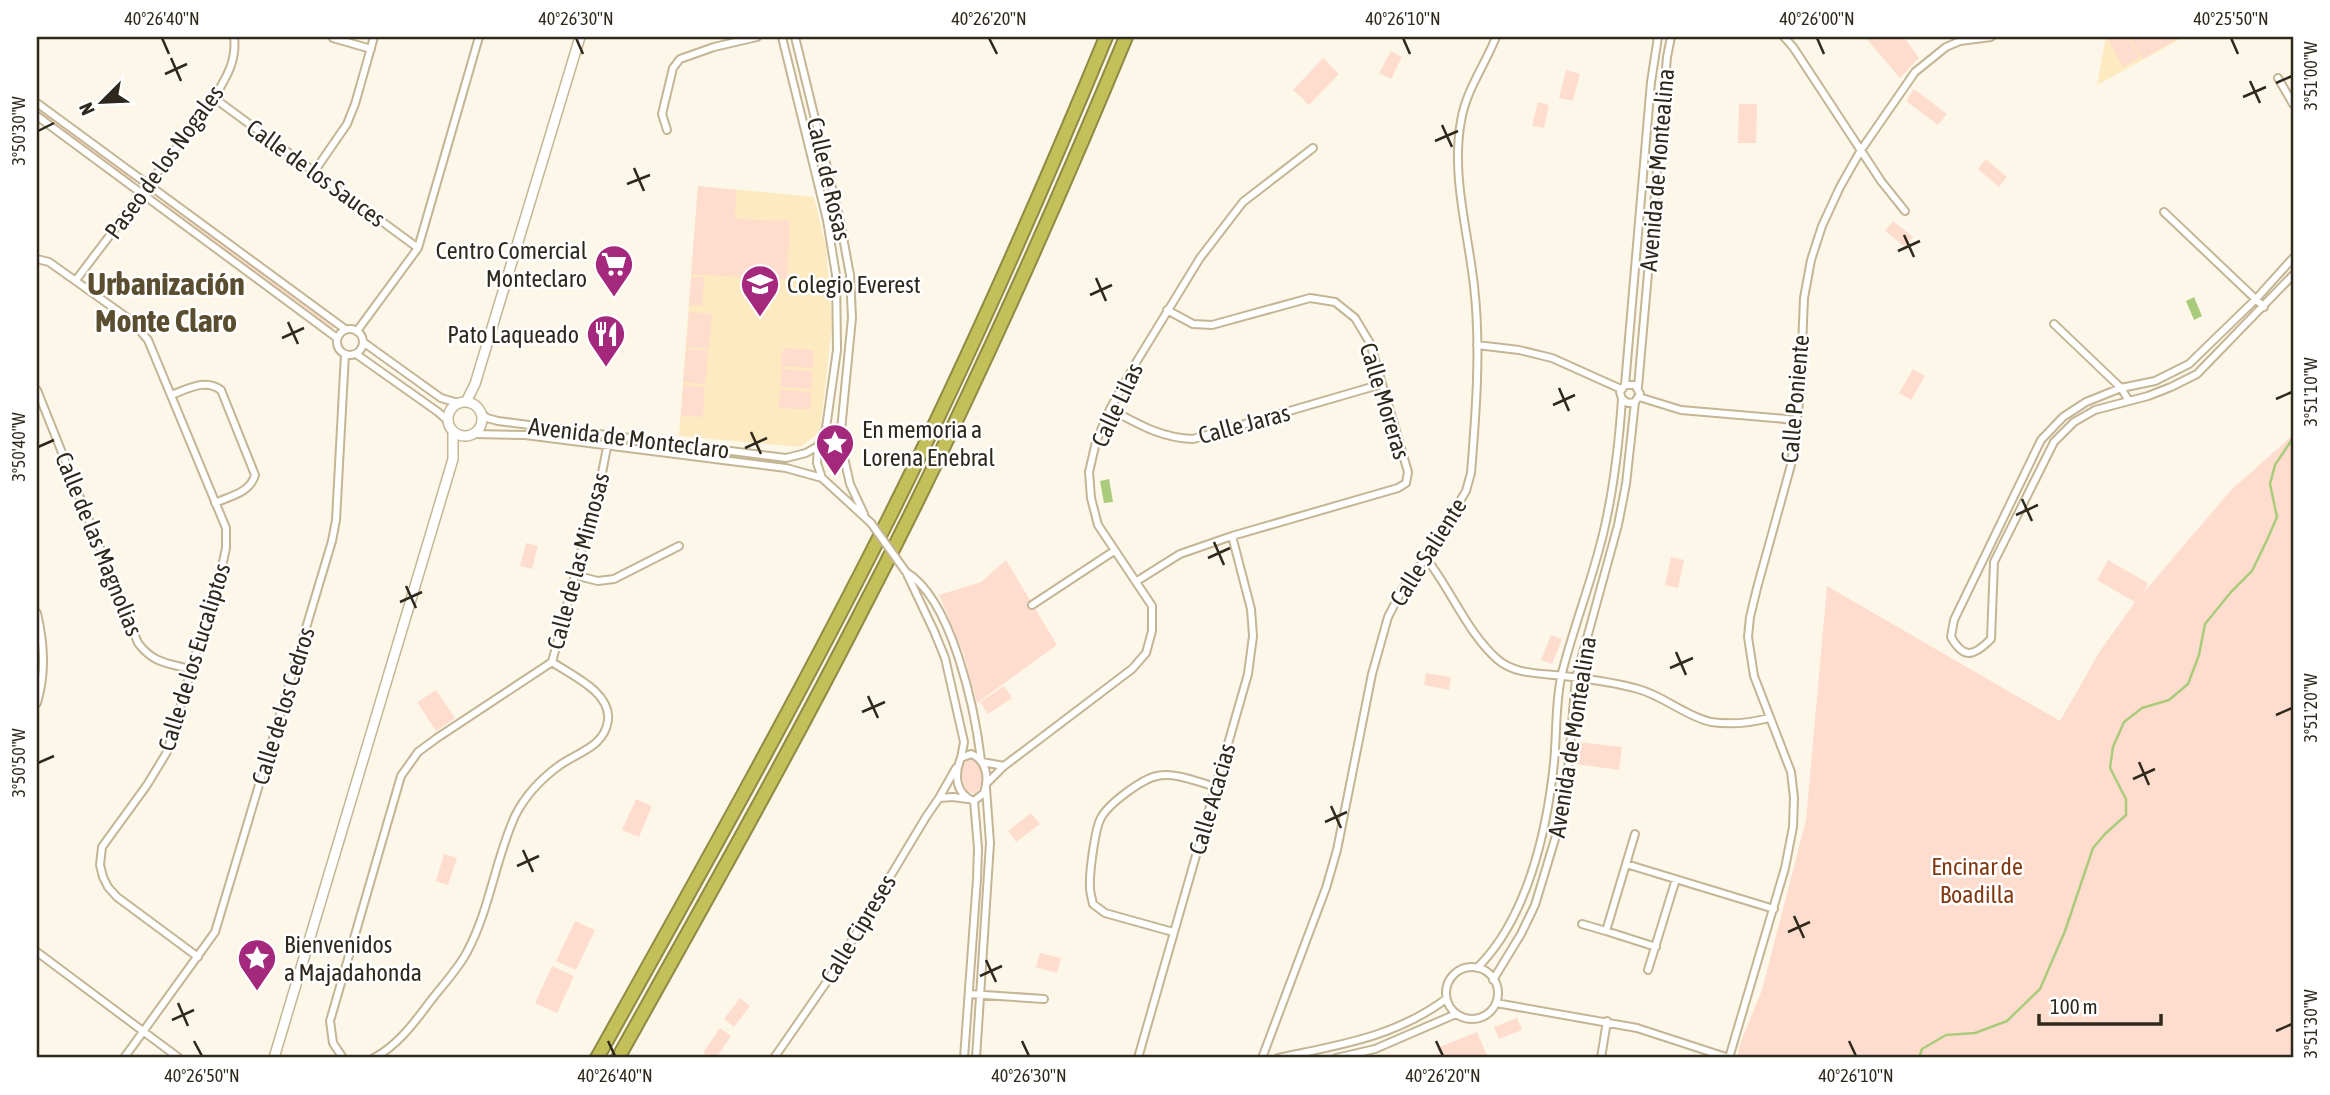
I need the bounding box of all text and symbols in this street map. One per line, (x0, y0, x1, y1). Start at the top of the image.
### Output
text: 40°26'40"N (124, 8, 200, 29)
text: 40°26'30"N (538, 8, 614, 29)
text: 40°26'20"N (951, 8, 1027, 29)
text: 40°26'10"N (1365, 8, 1441, 29)
text: 40°26'00"N (1779, 8, 1855, 29)
text: 40°25'50"N (2193, 8, 2269, 29)
text: 3°51'00"W (2300, 41, 2321, 111)
north arrow (66, 66, 136, 136)
street label: Avenida de Montealina (1635, 68, 1679, 272)
street label: Paseo de los Nogales (99, 80, 229, 244)
text: 3°50'30"W (8, 96, 29, 166)
text: N (74, 99, 99, 119)
street label: Calle de los Sauces (242, 114, 390, 232)
street label: Calle de Rosas (802, 115, 856, 243)
place label: Centro Comercial Monteclaro (436, 237, 588, 292)
supermarket icon: Centro Comercial Monteclaro (593, 243, 635, 298)
school or university icon: Colegio Everest (739, 263, 781, 318)
district label: Urbanización Monte Claro (87, 265, 245, 339)
place label: Colegio Everest (787, 271, 921, 298)
restaurant icon: Pato Laqueado (585, 313, 627, 368)
place label: Pato Laqueado (447, 321, 579, 348)
street label: Calle Poniente (1776, 334, 1814, 464)
street label: Calle Moreras (1355, 340, 1415, 462)
text: 3°51'10"W (2300, 357, 2321, 427)
street label: Calle Lilas (1086, 359, 1148, 451)
street label: Calle Jaras (1195, 399, 1293, 449)
text: 3°50'40"W (8, 412, 29, 482)
street label: Avenida de Monteclaro (527, 412, 731, 464)
place label: En memoria a Lorena Enebral (862, 416, 996, 471)
place icon: En memoria a Lorena Enebral (814, 422, 856, 477)
street label: Calle de las Magnolias (50, 448, 148, 640)
street label: Calle de las Mimosas (541, 470, 615, 652)
street label: Calle Saliente (1384, 493, 1472, 611)
street label: Calle de los Eucaliptos (153, 560, 235, 754)
street label: Calle de los Cedros (246, 624, 320, 788)
street label: Avenida de Montealina (1543, 635, 1601, 839)
text: 3°51'20"W (2300, 673, 2321, 743)
text: 3°50'50"W (8, 728, 29, 798)
street label: Calle Acacias (1183, 740, 1241, 858)
park label: Encinar de Boadilla (1931, 853, 2023, 908)
street label: Calle Cipreses (815, 870, 901, 988)
place label: Bienvenidos a Majadahonda (284, 931, 422, 986)
place icon: Bienvenidos a Majadahonda (236, 937, 278, 992)
scale bar (2039, 983, 2162, 1027)
text: 3°51'30"W (2300, 989, 2321, 1059)
text: 100 m (2050, 994, 2098, 1018)
text: 40°26'50"N (164, 1065, 240, 1086)
text: 40°26'40"N (577, 1065, 653, 1086)
text: 40°26'30"N (991, 1065, 1067, 1086)
text: 40°26'20"N (1405, 1065, 1481, 1086)
text: 40°26'10"N (1818, 1065, 1894, 1086)

